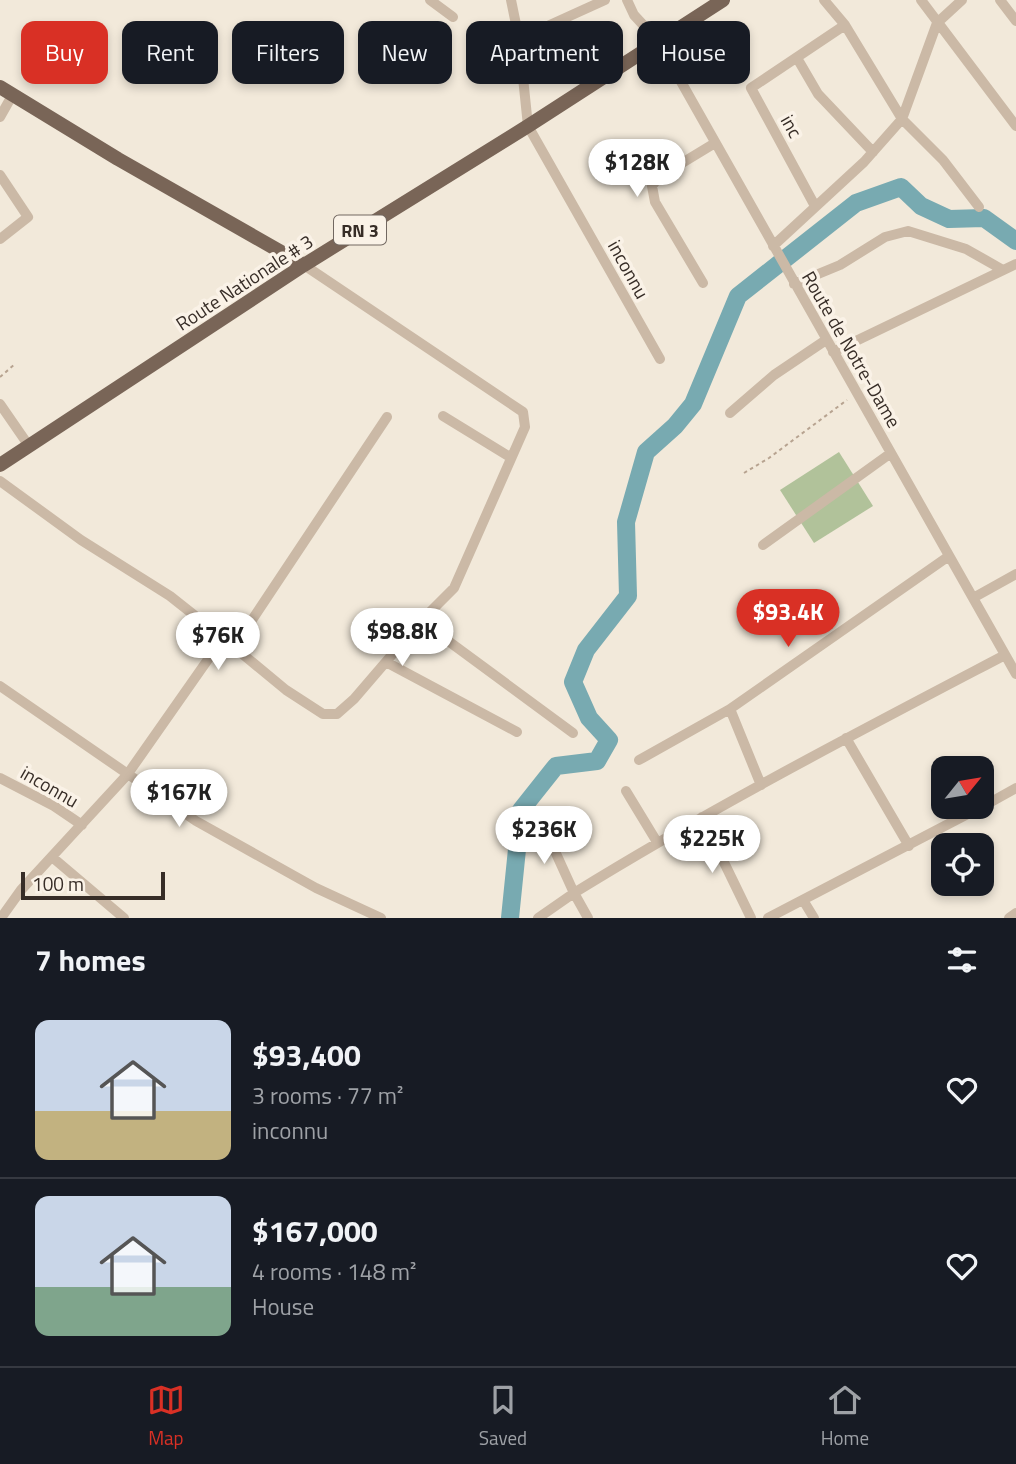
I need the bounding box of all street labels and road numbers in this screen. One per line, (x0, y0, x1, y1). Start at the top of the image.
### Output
street label: inc (774, 109, 810, 143)
road number: RN 3 (334, 215, 386, 244)
street label: Route Nationale # 3 (170, 227, 318, 337)
street label: inconnu (601, 234, 657, 304)
street label: Route de Notre-Dame (795, 265, 909, 433)
street label: inconnu (15, 758, 85, 814)

